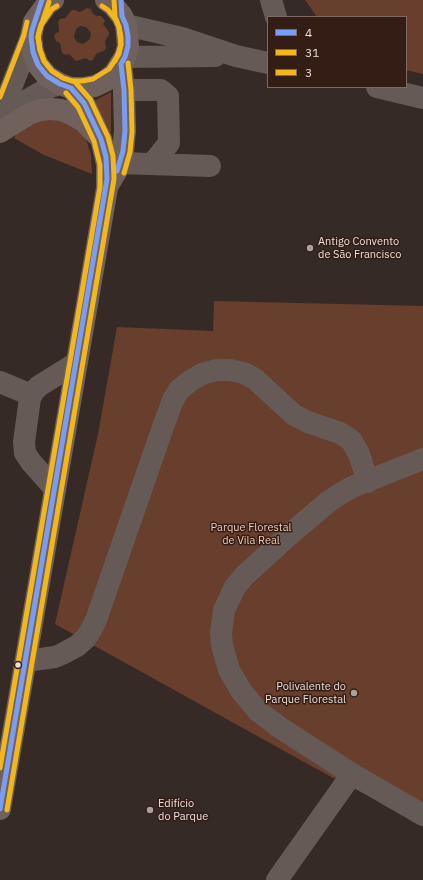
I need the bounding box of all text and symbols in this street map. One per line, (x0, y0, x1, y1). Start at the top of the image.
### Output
legend (267, 16, 407, 88)
text: 4 (305, 25, 312, 40)
text: 31 (305, 45, 319, 60)
text: 3 (305, 65, 312, 80)
place label: Antigo Convento de São Francisco (318, 235, 401, 261)
marker: Antigo Convento de São Francisco (305, 243, 315, 253)
park label: Parque Florestal de Vila Real (211, 521, 291, 547)
unlabelled marker (13, 660, 23, 670)
place label: Polivalente do Parque Florestal (265, 680, 346, 706)
marker: Polivalente do Parque Florestal (349, 688, 359, 698)
place label: Edifício do Parque (158, 797, 208, 823)
marker: Edifício do Parque (145, 805, 155, 815)

